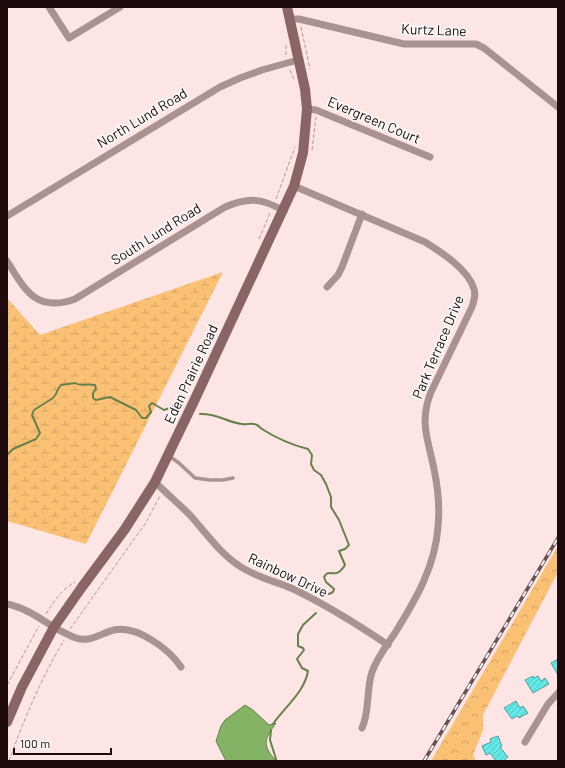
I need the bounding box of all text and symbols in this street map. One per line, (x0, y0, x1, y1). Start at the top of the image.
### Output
street label: Kurtz Lane (401, 20, 467, 39)
street label: North Lund Road (94, 84, 190, 151)
street label: Evergreen Court (325, 92, 423, 147)
street label: South Lund Road (108, 199, 204, 268)
street label: Park Terrace Drive (408, 292, 467, 401)
street label: Eden Prairie Road (160, 321, 221, 426)
street label: Rainbow Drive (246, 549, 331, 600)
scale bar (14, 730, 111, 756)
text: 100 m (20, 736, 50, 750)

